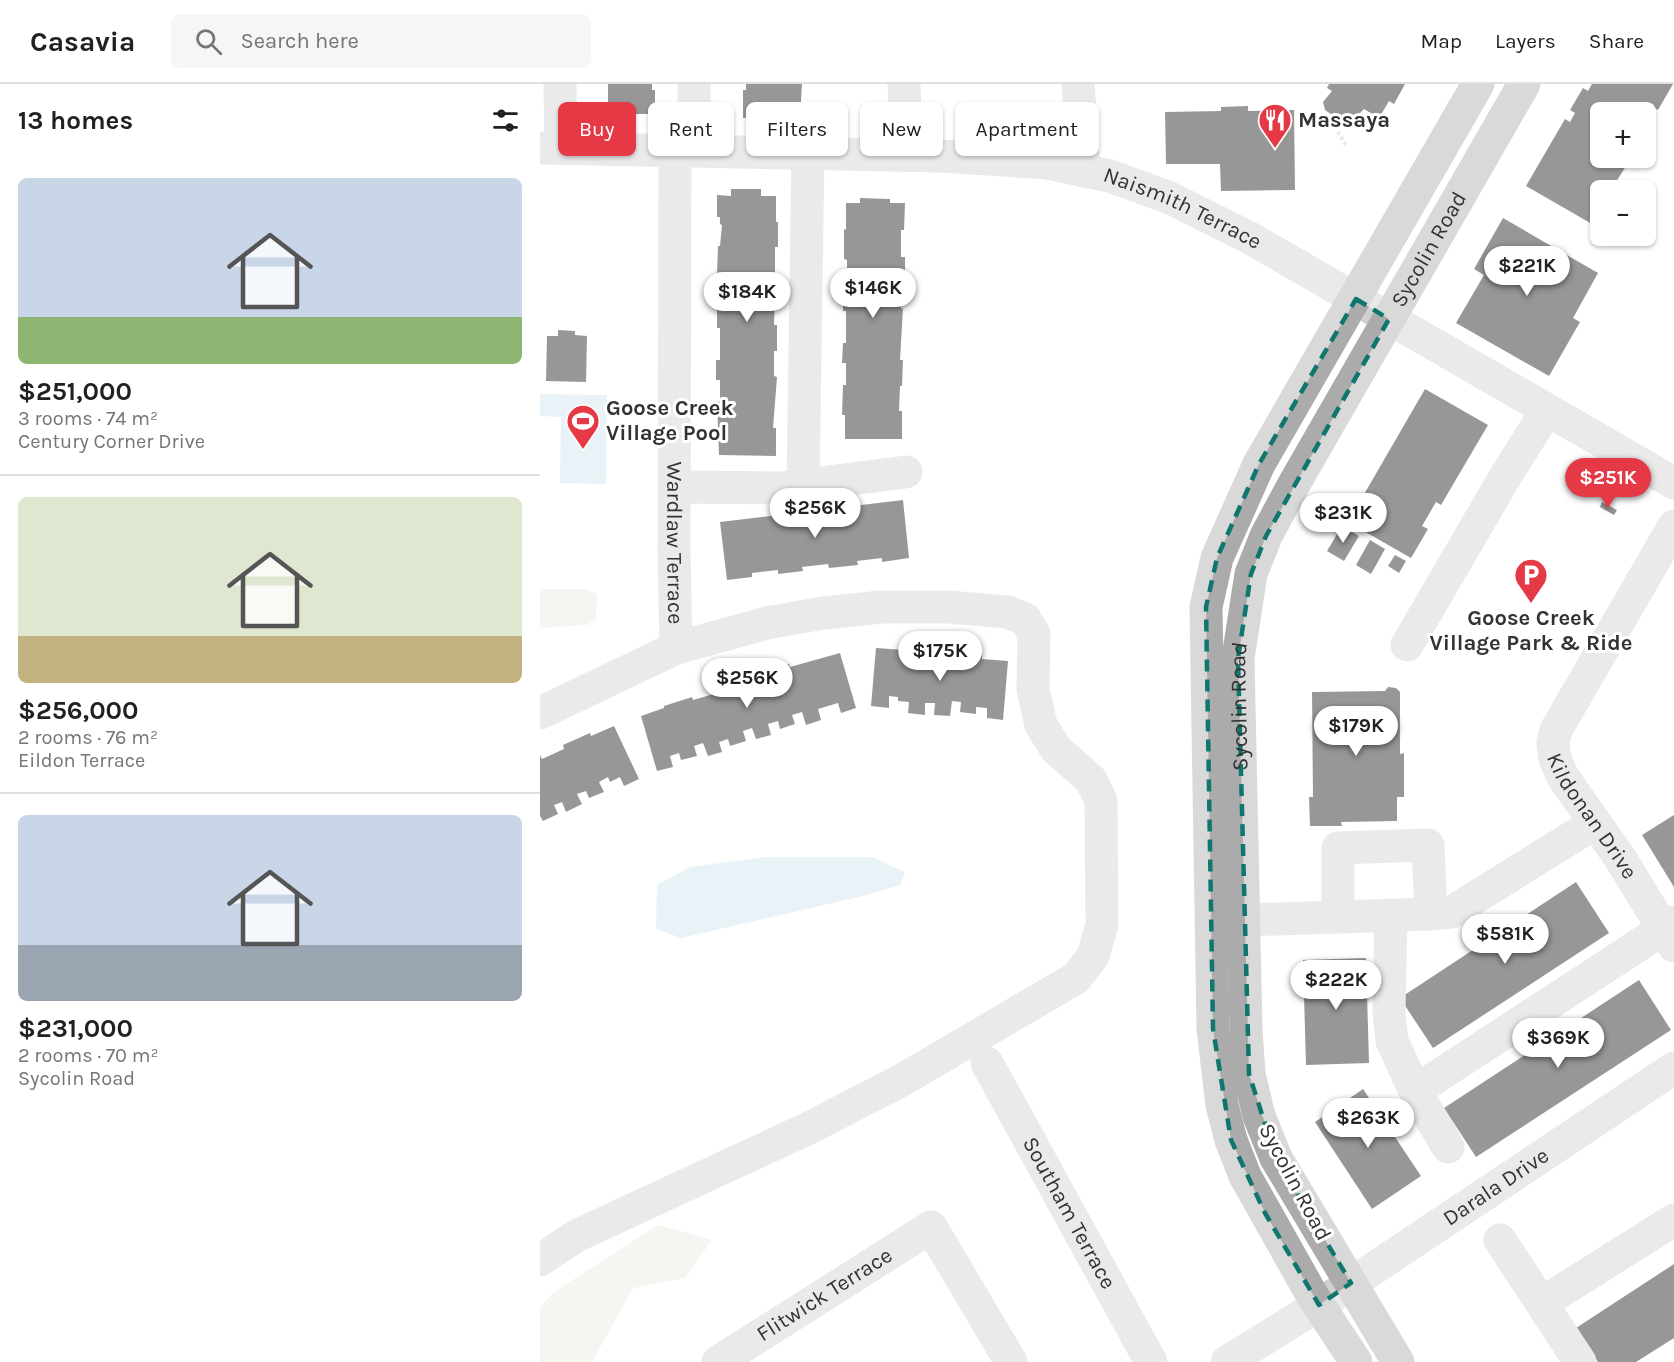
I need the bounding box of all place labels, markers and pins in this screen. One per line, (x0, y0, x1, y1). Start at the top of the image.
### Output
restaurant icon: Massaya (1257, 102, 1293, 149)
place label: Massaya (1298, 107, 1390, 133)
pin: $221K (1485, 246, 1569, 297)
pin: $146K (831, 268, 915, 319)
pin: $184K (705, 272, 789, 323)
place label: Goose Creek Village Pool (606, 395, 734, 446)
sports icon: Goose Creek Village Pool (565, 403, 601, 450)
pin: $251K (1566, 458, 1650, 509)
pin: $256K (773, 488, 857, 539)
pin: $231K (1301, 493, 1385, 544)
parking icon: Goose Creek Village Park & Ride (1513, 557, 1549, 604)
place label: Goose Creek Village Park & Ride (1430, 605, 1632, 656)
pin: $175K (898, 631, 982, 682)
pin: $256K (705, 658, 789, 709)
pin: $179K (1314, 706, 1398, 757)
pin: $581K (1463, 914, 1547, 965)
pin: $222K (1294, 960, 1378, 1011)
pin: $369K (1516, 1018, 1600, 1069)
pin: $263K (1326, 1098, 1410, 1149)

